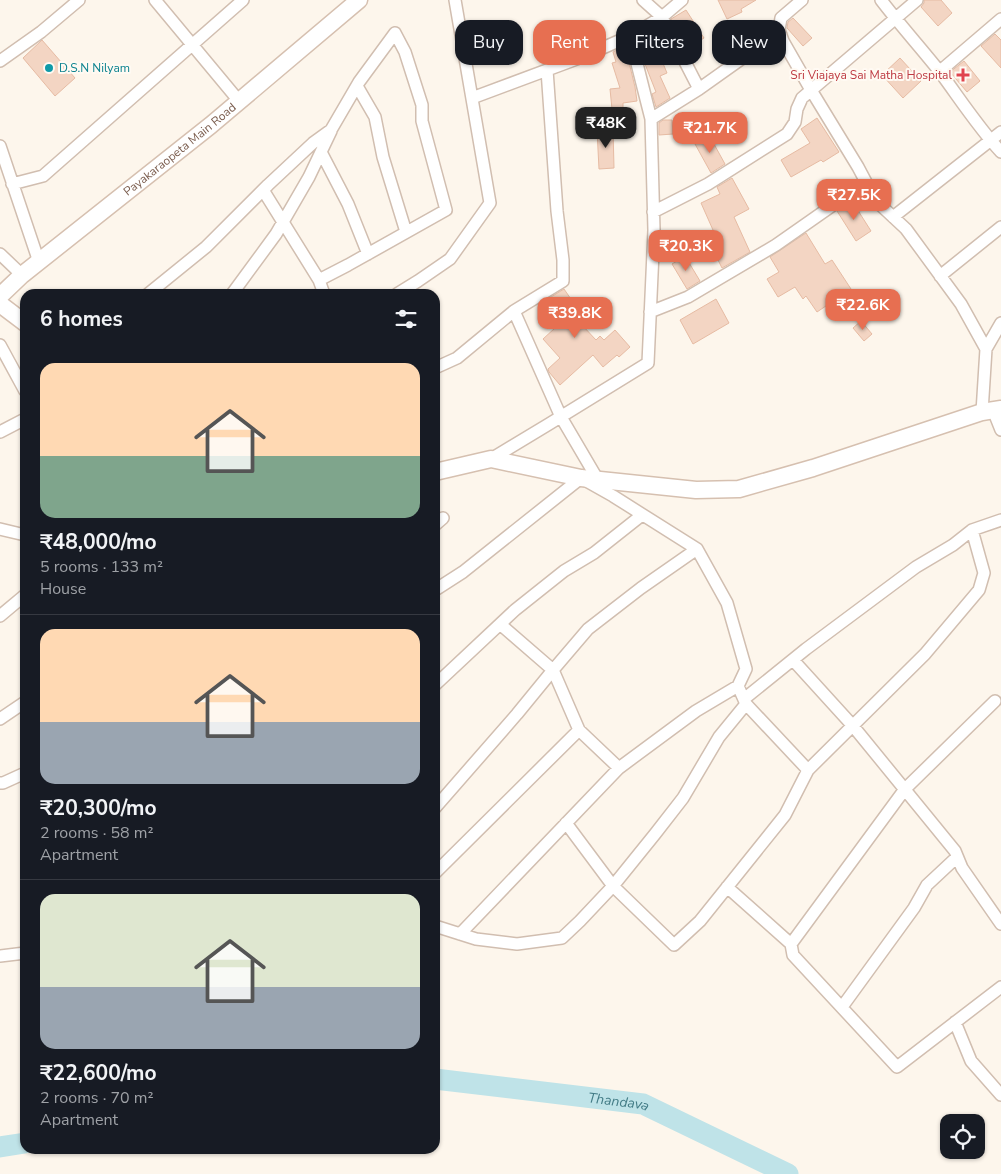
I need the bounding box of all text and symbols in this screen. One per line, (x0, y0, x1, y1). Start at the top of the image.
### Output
chip: Buy (455, 20, 523, 65)
chip: Rent (533, 20, 606, 65)
chip: Filters (616, 20, 702, 65)
chip: New (712, 20, 786, 65)
place label: D.S.N Nilyam (59, 60, 130, 76)
marker: D.S.N Nilyam (43, 62, 55, 74)
place label: Sri Viajaya Sai Matha Hospital (790, 67, 952, 83)
marker: Sri Viajaya Sai Matha Hospital (956, 68, 970, 82)
street label: Payakaraopeta Main Road (120, 99, 239, 199)
pin: ₹48K (576, 106, 636, 149)
text: ₹48K (586, 112, 626, 134)
pin: ₹21.7K (669, 112, 751, 154)
text: ₹21.7K (684, 117, 737, 139)
pin: ₹27.5K (813, 178, 895, 221)
text: ₹27.5K (828, 184, 881, 206)
pin: ₹20.3K (645, 230, 727, 272)
text: ₹20.3K (660, 235, 713, 257)
pin: ₹22.6K (822, 288, 904, 331)
text: ₹22.6K (837, 294, 890, 316)
pin: ₹39.8K (534, 296, 616, 339)
text: ₹39.8K (549, 302, 602, 324)
text: 6 homes (40, 305, 123, 333)
icon: filters (392, 305, 420, 333)
icon: home (185, 396, 275, 486)
text: ₹48,000/mo (40, 528, 157, 556)
text: 5 rooms · 133 m² (40, 556, 163, 578)
text: House (40, 578, 86, 600)
icon: home (185, 661, 275, 751)
text: ₹20,300/mo (40, 794, 157, 822)
text: 2 rooms · 58 m² (40, 822, 153, 844)
text: Apartment (40, 844, 118, 866)
icon: home (185, 926, 275, 1016)
text: ₹22,600/mo (40, 1059, 157, 1087)
text: 2 rooms · 70 m² (40, 1087, 153, 1109)
water label: Thandava (587, 1088, 653, 1116)
text: Apartment (40, 1109, 118, 1131)
map controls (940, 1114, 985, 1159)
button: locate (940, 1114, 985, 1159)

